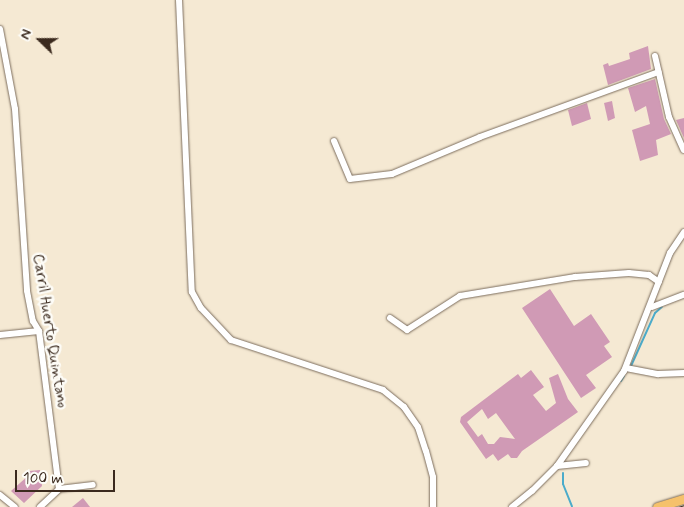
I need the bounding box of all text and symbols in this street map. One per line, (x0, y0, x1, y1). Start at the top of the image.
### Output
north arrow (15, 15, 65, 65)
text: N (16, 27, 36, 42)
street label: Carril Huerto Quintano (29, 256, 69, 406)
scale bar (18, 460, 118, 492)
text: 100 m (23, 469, 63, 489)

